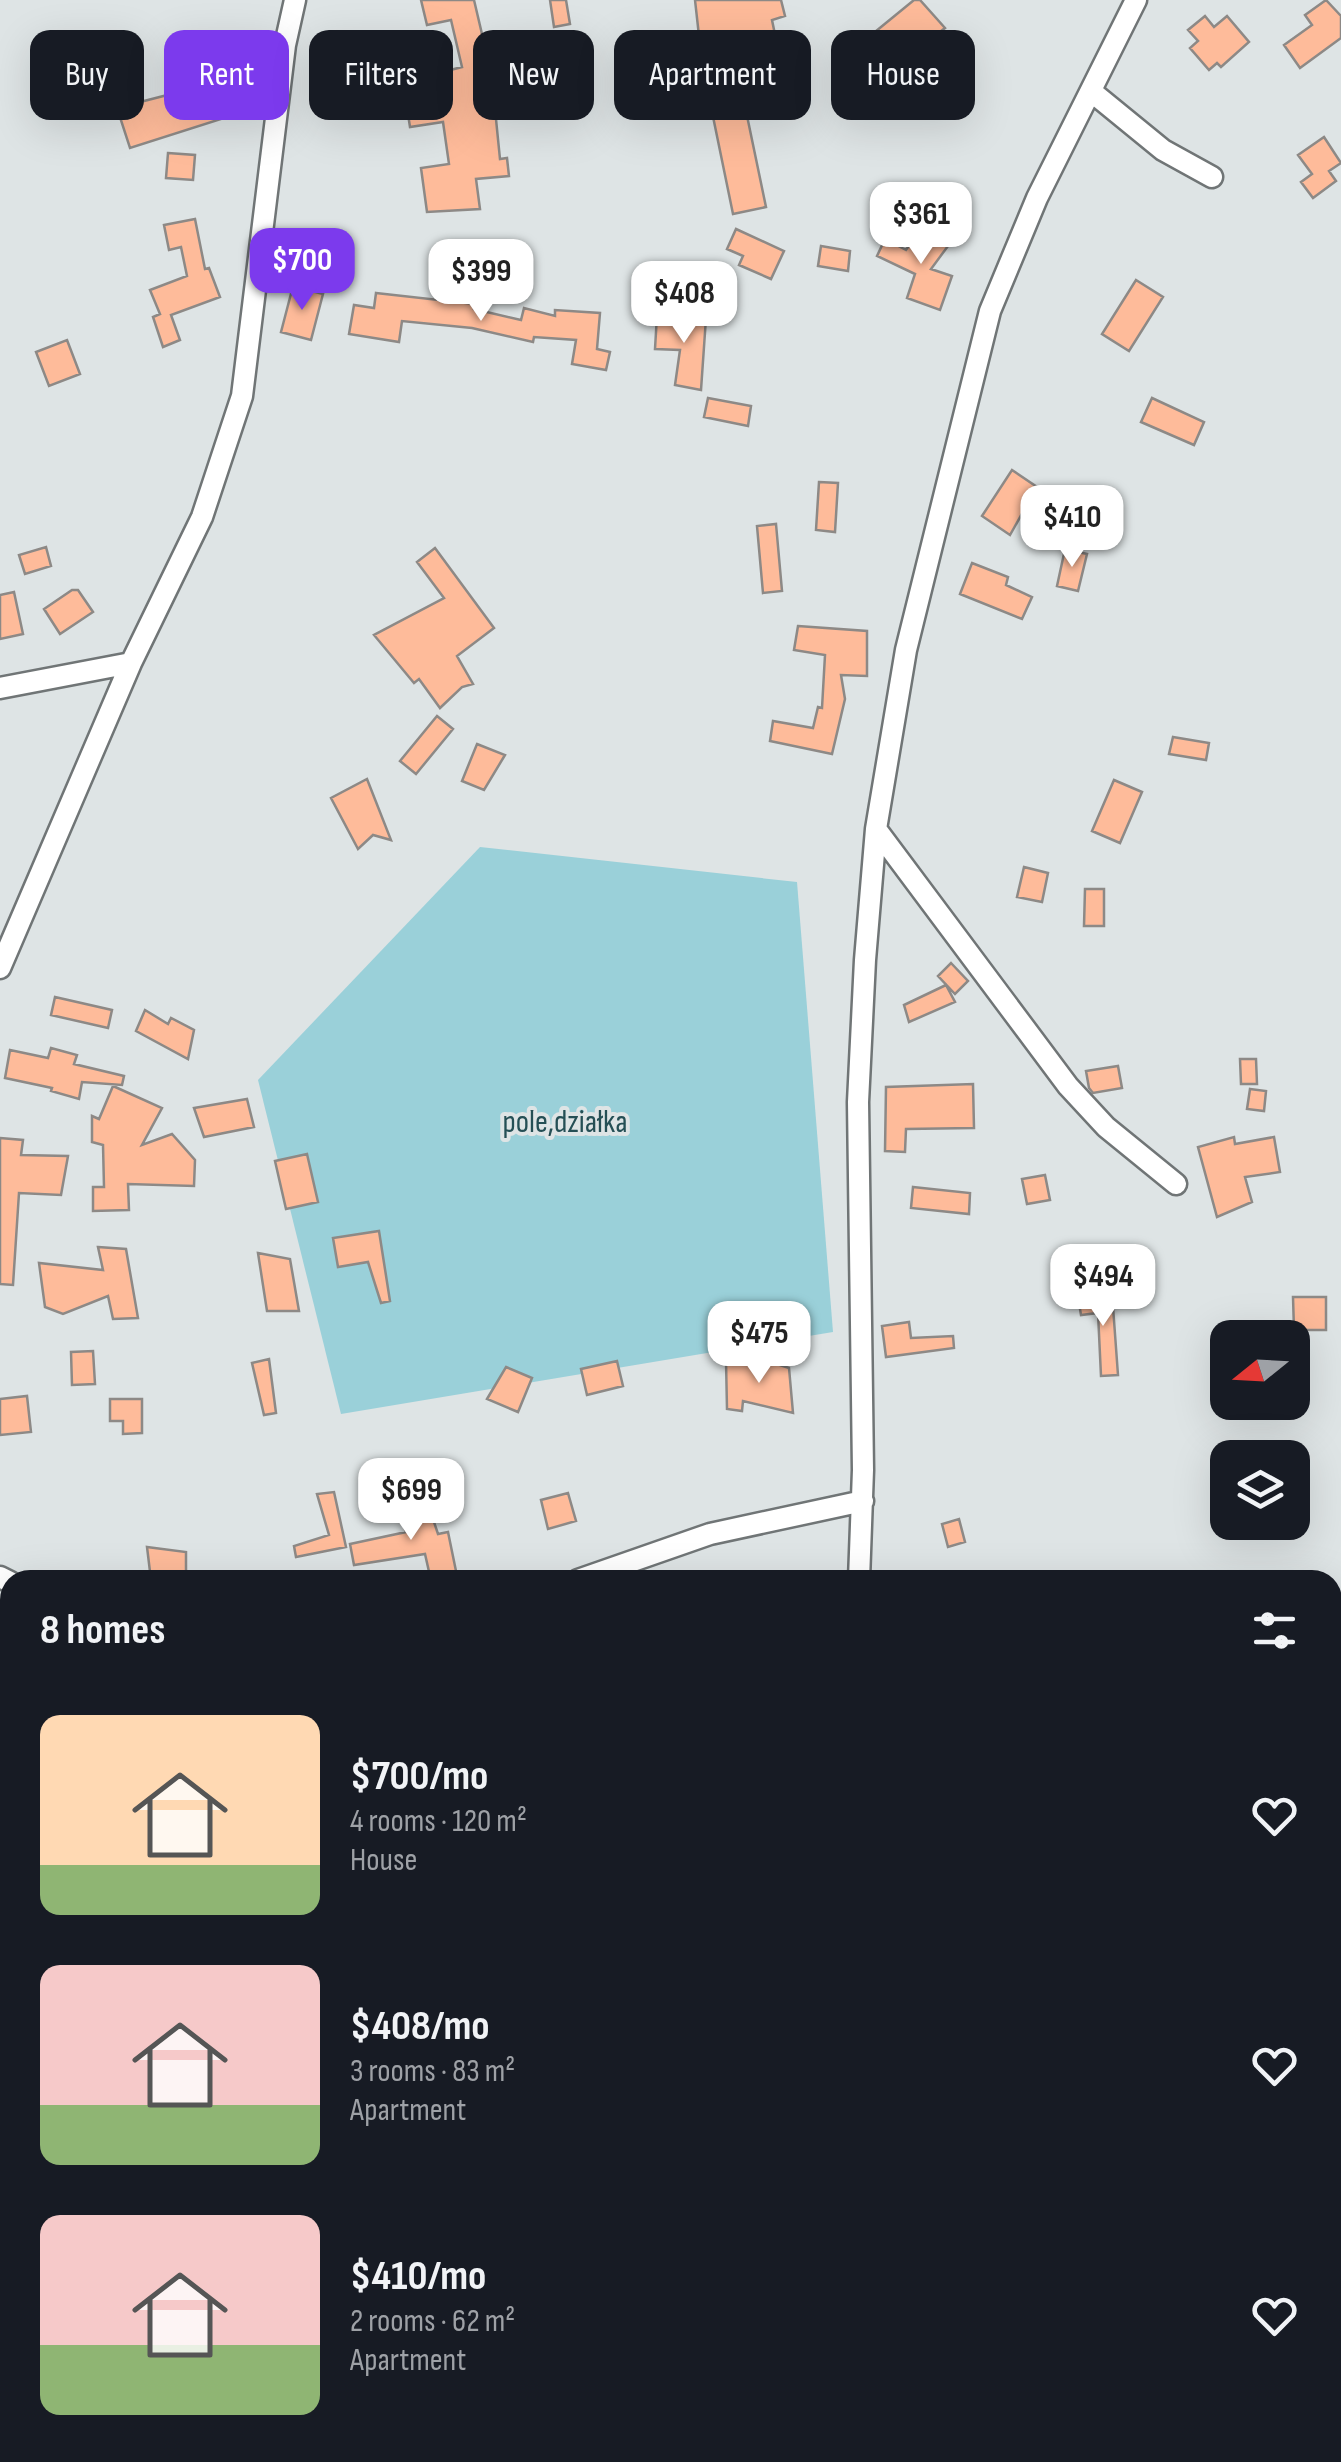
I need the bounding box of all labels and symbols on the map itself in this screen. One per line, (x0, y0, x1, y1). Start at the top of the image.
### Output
pin: $361 (862, 182, 980, 267)
pin: $700 (243, 228, 361, 313)
pin: $399 (422, 239, 540, 324)
pin: $408 (625, 261, 743, 346)
pin: $410 (1013, 485, 1131, 570)
park label: pole,działka (502, 1103, 628, 1142)
pin: $494 (1044, 1244, 1162, 1329)
pin: $475 (700, 1301, 818, 1386)
north arrow (1210, 1320, 1310, 1420)
pin: $699 (352, 1458, 470, 1543)

